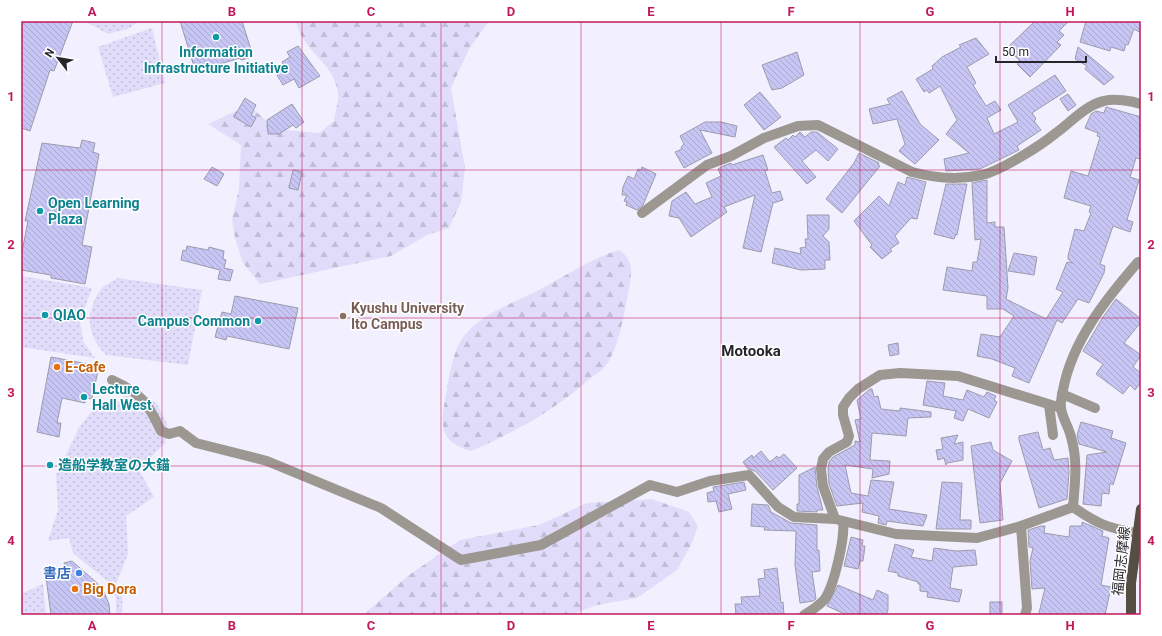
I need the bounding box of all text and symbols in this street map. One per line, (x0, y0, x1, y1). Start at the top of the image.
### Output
text: A (88, 4, 97, 19)
text: B (228, 4, 236, 19)
text: C (367, 4, 376, 19)
text: D (507, 4, 515, 19)
text: E (647, 4, 655, 19)
text: F (787, 4, 795, 19)
text: G (926, 4, 935, 19)
text: H (1065, 4, 1075, 19)
marker: Information Infrastructure Initiative (211, 32, 221, 42)
north arrow (38, 38, 78, 78)
scale bar (996, 38, 1086, 64)
place label: Information Infrastructure Initiative (144, 44, 289, 76)
text: 50 m (1002, 45, 1029, 59)
text: N (42, 46, 58, 60)
text: 1 (7, 89, 15, 104)
text: 1 (1147, 89, 1155, 104)
place label: Open Learning Plaza (48, 195, 140, 227)
marker: Open Learning Plaza (35, 206, 45, 216)
text: 2 (7, 237, 15, 252)
text: 2 (1147, 237, 1155, 252)
place label: Kyushu University Ito Campus (351, 300, 465, 332)
place label: QIAO (53, 307, 86, 323)
marker: QIAO (40, 310, 50, 320)
marker: Kyushu University Ito Campus (338, 311, 348, 321)
place label: Campus Common (138, 313, 250, 329)
marker: Campus Common (253, 316, 263, 326)
district label: Motooka (721, 342, 781, 360)
place label: E-cafe (65, 359, 106, 375)
marker: E-cafe (52, 362, 62, 372)
place label: Lecture Hall West (92, 381, 152, 413)
text: 3 (7, 385, 15, 400)
text: 3 (1147, 385, 1155, 400)
marker: Lecture Hall West (79, 392, 89, 402)
place label: 造船学教室の大錨 (58, 457, 170, 473)
marker: 造船学教室の大錨 (45, 460, 55, 470)
street label: 福岡志摩線 (1109, 525, 1133, 597)
text: 4 (7, 533, 15, 548)
text: 4 (1147, 533, 1155, 548)
place label: 書店 (43, 565, 71, 581)
marker: 書店 (74, 568, 84, 578)
place label: Big Dora (83, 581, 137, 597)
marker: Big Dora (70, 584, 80, 594)
text: A (88, 618, 97, 633)
text: B (228, 618, 236, 633)
text: C (367, 618, 376, 633)
text: D (507, 618, 515, 633)
text: E (647, 618, 655, 633)
text: F (787, 618, 795, 633)
text: G (926, 618, 935, 633)
text: H (1065, 618, 1075, 633)

